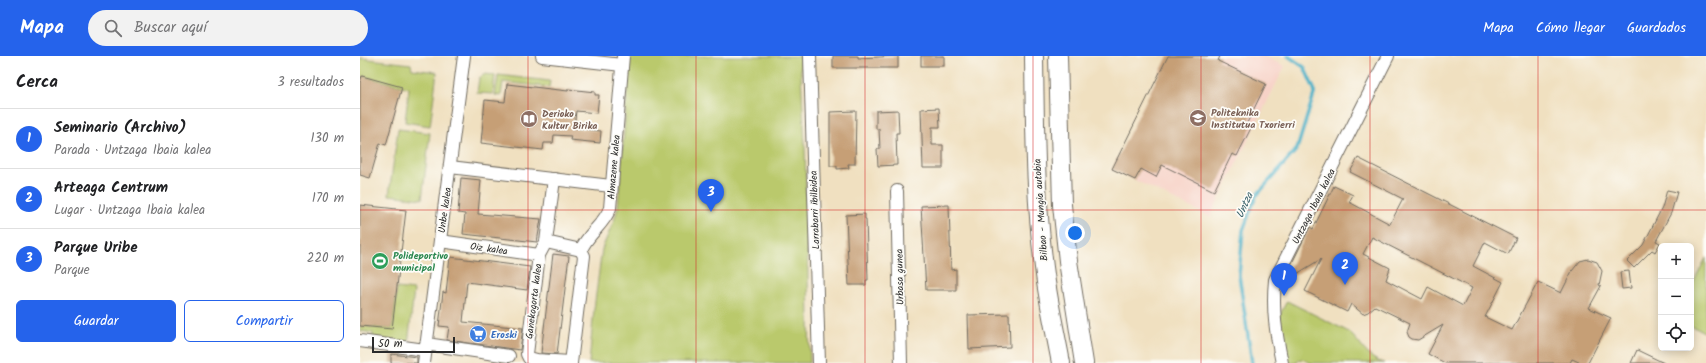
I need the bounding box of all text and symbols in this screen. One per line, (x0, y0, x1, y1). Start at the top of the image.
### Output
search box (88, 10, 368, 46)
text: Mapa (20, 13, 64, 43)
text: Buscar aquí (134, 16, 207, 40)
icon: search (102, 17, 124, 39)
text: Mapa (1483, 17, 1514, 39)
text: Cómo llegar (1536, 17, 1605, 39)
text: Guardados (1627, 17, 1686, 39)
text: Cerca (16, 69, 58, 96)
text: 3 resultados (277, 72, 344, 93)
place label: Politeknika Institutua Txorierri (1211, 105, 1295, 133)
place label: Derioko Kultur Birika (542, 106, 597, 134)
school or university icon: Politeknika Institutua Txorierri (1188, 108, 1208, 128)
library icon: Derioko Kultur Birika (519, 109, 539, 129)
text: Seminario (Archivo) (54, 116, 187, 140)
text: 1 (27, 128, 31, 149)
text: 130 m (310, 128, 344, 149)
street label: Almazene kalea (603, 134, 625, 200)
text: Parada · Untzaga Ibaia kalea (54, 140, 211, 161)
street label: Bilbao - Mungia autobia (1029, 158, 1053, 262)
street label: Untzaga Ibaia kalea (1288, 166, 1340, 247)
street label: Larrabarri ibilbidea (806, 170, 824, 250)
text: Arteaga Centrum (54, 176, 168, 200)
pin: 3 (698, 179, 724, 212)
street label: Unbe kalea (434, 186, 456, 234)
text: 2 (25, 188, 33, 209)
text: 170 m (312, 188, 344, 209)
water label: Untza (1231, 189, 1259, 221)
text: Lugar · Untzaga Ibaia kalea (54, 200, 205, 221)
your location (1065, 223, 1085, 243)
text: Parque Uribe (54, 236, 138, 260)
street label: Oiz kalea (469, 238, 509, 260)
map controls (1658, 243, 1694, 351)
button: + (1658, 243, 1694, 279)
text: 3 (25, 248, 33, 269)
text: 220 m (307, 248, 344, 269)
place label: Polideportivo municipal (393, 248, 448, 276)
street label: Urbasa gunea (892, 248, 908, 305)
sports icon: Polideportivo municipal (370, 251, 390, 271)
pin: 2 (1332, 252, 1358, 285)
text: Parque (54, 260, 90, 281)
street label: Ganekogorta kalea (521, 262, 547, 340)
pin: 1 (1271, 263, 1297, 296)
button: − (1658, 279, 1694, 315)
button: Guardar (16, 300, 176, 342)
button: Compartir (184, 300, 344, 342)
button: locate (1658, 315, 1694, 351)
supermarket icon: Eroski (468, 324, 488, 344)
place label: Eroski (491, 327, 517, 343)
scale bar (372, 335, 455, 354)
text: 50 m (378, 335, 403, 353)

